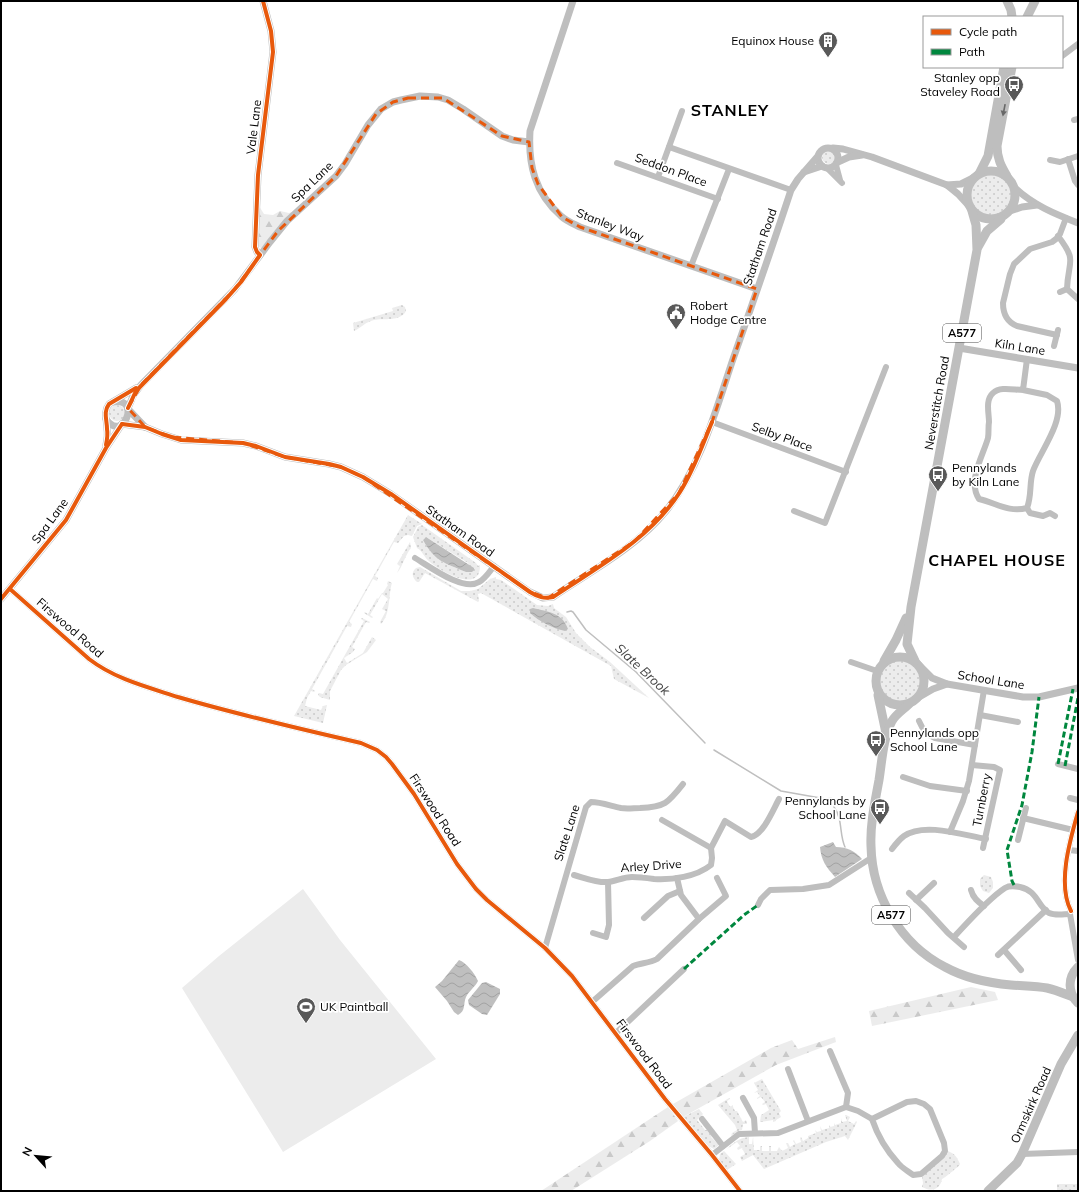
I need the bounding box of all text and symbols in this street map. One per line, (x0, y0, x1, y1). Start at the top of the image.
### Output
legend (923, 16, 1063, 68)
text: Cycle path (959, 24, 1017, 39)
building icon: Equinox House (817, 30, 839, 58)
place label: Equinox House (731, 33, 814, 48)
text: Path (959, 44, 985, 59)
place label: Stanley opp Staveley Road (920, 70, 1000, 99)
bus stop icon: Stanley opp Staveley Road (1003, 74, 1025, 102)
street label: Vale Lane (243, 99, 264, 155)
district label: STANLEY (691, 100, 769, 120)
one-way arrow (1001, 104, 1007, 116)
street label: Seddon Place (633, 150, 709, 190)
street label: Spa Lane (288, 158, 336, 205)
street label: Stanley Way (574, 205, 647, 244)
street label: Statham Road (739, 206, 780, 287)
place label: Robert Hodge Centre (690, 298, 767, 327)
public building icon: Robert Hodge Centre (665, 302, 687, 330)
road number: A577 (943, 324, 981, 342)
street label: Kiln Lane (994, 335, 1046, 358)
street label: Neverstitch Road (921, 355, 952, 451)
street label: Selby Place (750, 419, 815, 454)
place label: Pennylands by Kiln Lane (952, 460, 1019, 489)
bus stop icon: Pennylands by Kiln Lane (927, 464, 949, 492)
street label: Spa Lane (28, 495, 71, 546)
street label: Statham Road (423, 501, 498, 560)
district label: CHAPEL HOUSE (928, 550, 1066, 570)
street label: Firswood Road (34, 595, 107, 661)
water label: Slate Brook (612, 640, 674, 699)
street label: School Lane (957, 667, 1026, 692)
place label: Pennylands opp School Lane (890, 725, 979, 754)
bus stop icon: Pennylands opp School Lane (865, 729, 887, 757)
street label: Firswood Road (406, 771, 464, 849)
street label: Turnberry (969, 771, 994, 828)
place label: Pennylands by School Lane (785, 793, 867, 822)
bus stop icon: Pennylands by School Lane (869, 797, 891, 825)
street label: Slate Lane (550, 803, 583, 863)
street label: Arley Drive (620, 856, 682, 875)
road number: A577 (872, 906, 910, 924)
sports icon: UK Paintball (295, 996, 317, 1024)
place label: UK Paintball (320, 999, 388, 1014)
street label: Firswood Road (613, 1016, 676, 1092)
street label: Ormskirk Road (1007, 1064, 1054, 1145)
north arrow (16, 1136, 56, 1176)
text: N (19, 1145, 35, 1158)

